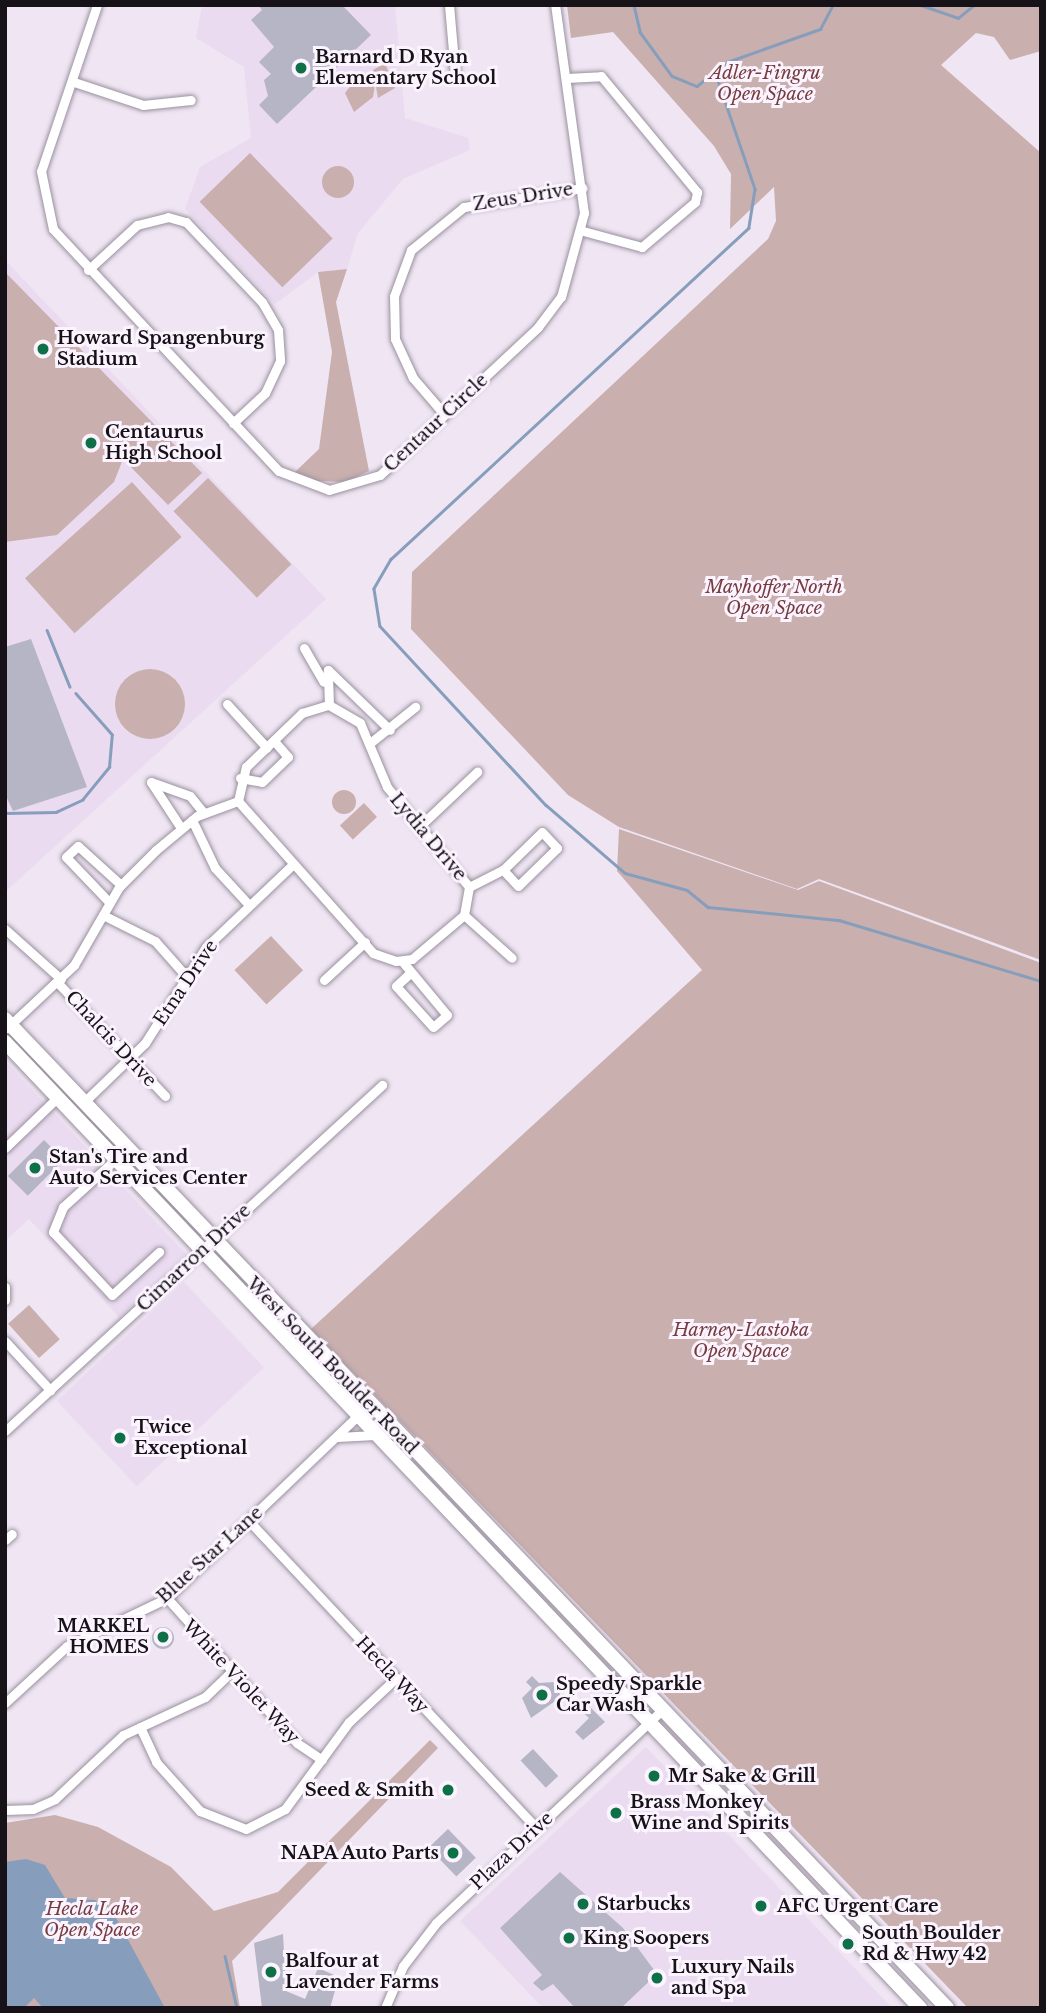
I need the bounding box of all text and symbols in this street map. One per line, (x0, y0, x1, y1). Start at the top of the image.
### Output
place label: Barnard D Ryan Elementary School (315, 47, 497, 90)
marker: Barnard D Ryan Elementary School (293, 60, 309, 76)
park label: Adler-Fingru Open Space (709, 63, 821, 106)
street label: Zeus Drive (471, 178, 575, 216)
place label: Howard Spangenburg Stadium (57, 328, 264, 370)
marker: Howard Spangenburg Stadium (35, 341, 51, 357)
street label: Centaur Circle (379, 369, 493, 477)
place label: Centaurus High School (105, 422, 222, 464)
marker: Centaurus High School (83, 435, 99, 451)
park label: Mayhoffer North Open Space (705, 577, 843, 620)
street label: Lydia Drive (385, 789, 471, 885)
street label: Etna Drive (149, 936, 223, 1030)
street label: Chalcis Drive (61, 987, 161, 1091)
place label: Stan's Tire and Auto Services Center (49, 1147, 247, 1190)
marker: Stan's Tire and Auto Services Center (27, 1160, 43, 1176)
street label: Cimarron Drive (133, 1200, 255, 1316)
street label: West South Boulder Road (242, 1273, 422, 1459)
park label: Harney-Lastoka Open Space (673, 1320, 809, 1362)
place label: Twice Exceptional (134, 1417, 247, 1460)
marker: Twice Exceptional (112, 1430, 128, 1446)
street label: Blue Star Lane (153, 1502, 267, 1608)
street label: White Violet Way (178, 1615, 304, 1749)
place label: MARKEL HOMES (57, 1616, 149, 1658)
marker: MARKEL HOMES (155, 1629, 171, 1645)
street label: Hecla Way (351, 1632, 433, 1718)
place label: Speedy Sparkle Car Wash (556, 1674, 703, 1716)
marker: Speedy Sparkle Car Wash (534, 1687, 550, 1703)
place label: Mr Sake & Grill (668, 1765, 816, 1787)
marker: Mr Sake & Grill (646, 1768, 662, 1784)
place label: Seed & Smith (305, 1779, 434, 1801)
marker: Seed & Smith (440, 1782, 456, 1798)
place label: Brass Monkey Wine and Spirits (630, 1792, 789, 1834)
marker: Brass Monkey Wine and Spirits (608, 1805, 624, 1821)
street label: Plaza Drive (466, 1807, 558, 1895)
place label: NAPA Auto Parts (279, 1842, 439, 1864)
marker: NAPA Auto Parts (445, 1845, 461, 1861)
place label: Starbucks (597, 1893, 690, 1915)
place label: AFC Urgent Care (777, 1895, 939, 1917)
marker: Starbucks (575, 1896, 591, 1912)
marker: AFC Urgent Care (751, 1896, 771, 1916)
park label: Hecla Lake Open Space (44, 1899, 140, 1941)
place label: South Boulder Rd & Hwy 42 (862, 1923, 1000, 1966)
place label: King Soopers (583, 1927, 709, 1949)
marker: King Soopers (561, 1930, 577, 1946)
marker: South Boulder Rd & Hwy 42 (840, 1936, 856, 1952)
place label: Balfour at Lavender Farms (285, 1951, 439, 1994)
place label: Luxury Nails and Spa (671, 1957, 795, 2000)
marker: Balfour at Lavender Farms (263, 1964, 279, 1980)
marker: Luxury Nails and Spa (649, 1970, 665, 1986)

